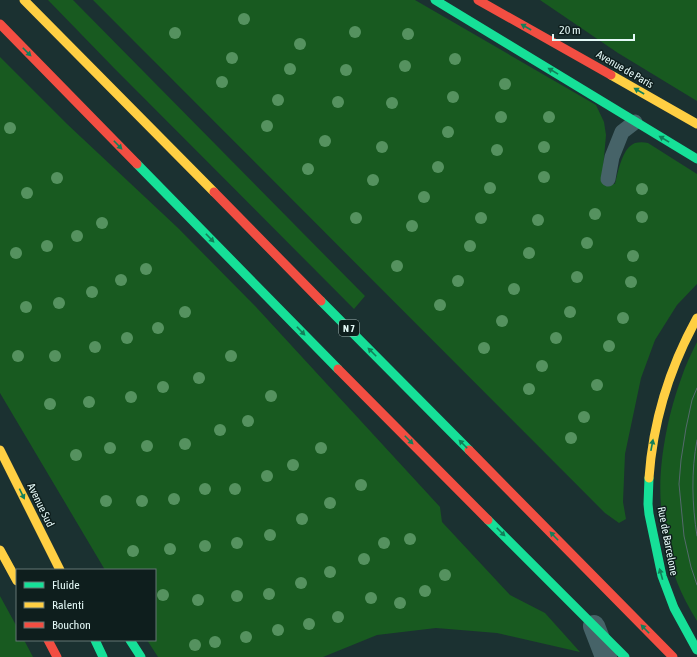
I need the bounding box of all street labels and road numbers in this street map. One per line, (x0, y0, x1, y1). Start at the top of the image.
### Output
street label: Avenue de Paris (594, 48, 656, 90)
road number: N 7 (339, 320, 359, 336)
street label: Avenue Sud (25, 481, 57, 529)
street label: Rue de Barcelone (655, 506, 681, 576)

